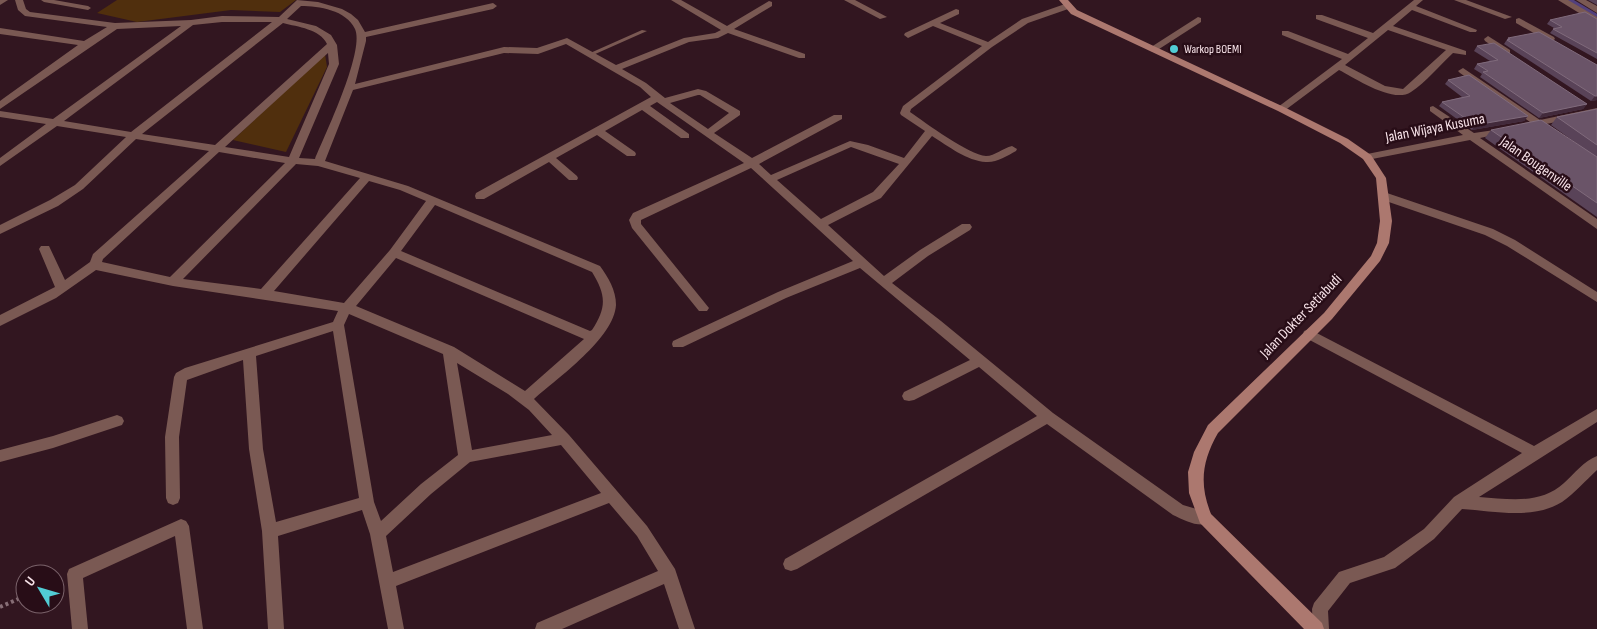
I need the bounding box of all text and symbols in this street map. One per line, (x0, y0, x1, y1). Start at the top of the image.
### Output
place label: Warkop BOEMI (1184, 42, 1242, 57)
marker: Warkop BOEMI (1168, 43, 1180, 55)
street label: Jalan Wijaya Kusuma (1383, 109, 1486, 147)
street label: Jalan Bougenville (1495, 132, 1576, 196)
street label: Jalan Dokter Setiabudi (1255, 270, 1346, 363)
north arrow (15, 564, 65, 614)
text: U (21, 573, 39, 589)

